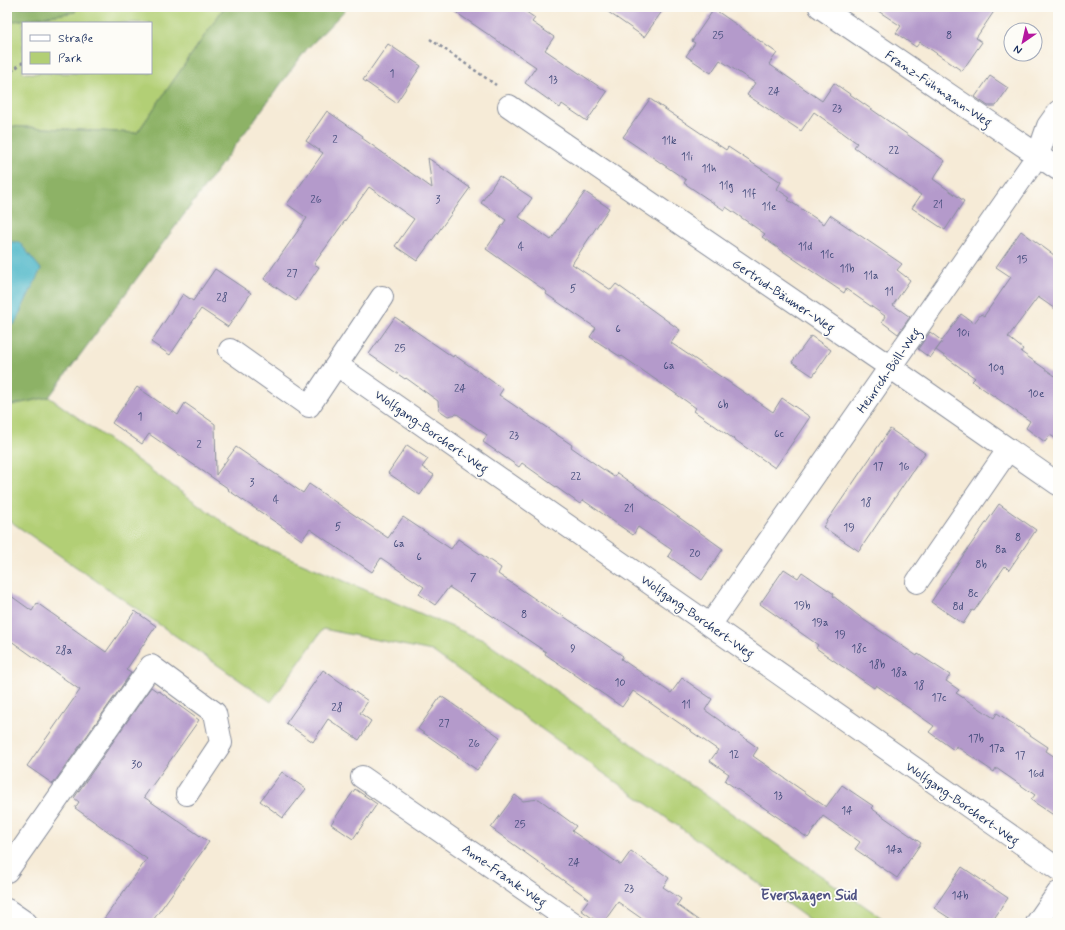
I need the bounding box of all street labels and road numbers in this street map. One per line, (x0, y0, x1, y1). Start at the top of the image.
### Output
street label: Franz-Fühmann-Weg (880, 47, 995, 133)
street label: Gertrud-Bäumer-Weg (727, 255, 838, 339)
street label: Heinrich-Böll-Weg (853, 325, 927, 418)
street label: Wolfgang-Borchert-Weg (370, 387, 491, 480)
street label: Wolfgang-Borchert-Weg (636, 572, 757, 665)
street label: Wolfgang-Borchert-Weg (901, 759, 1022, 852)
street label: Anne-Frank-Weg (457, 841, 550, 913)

